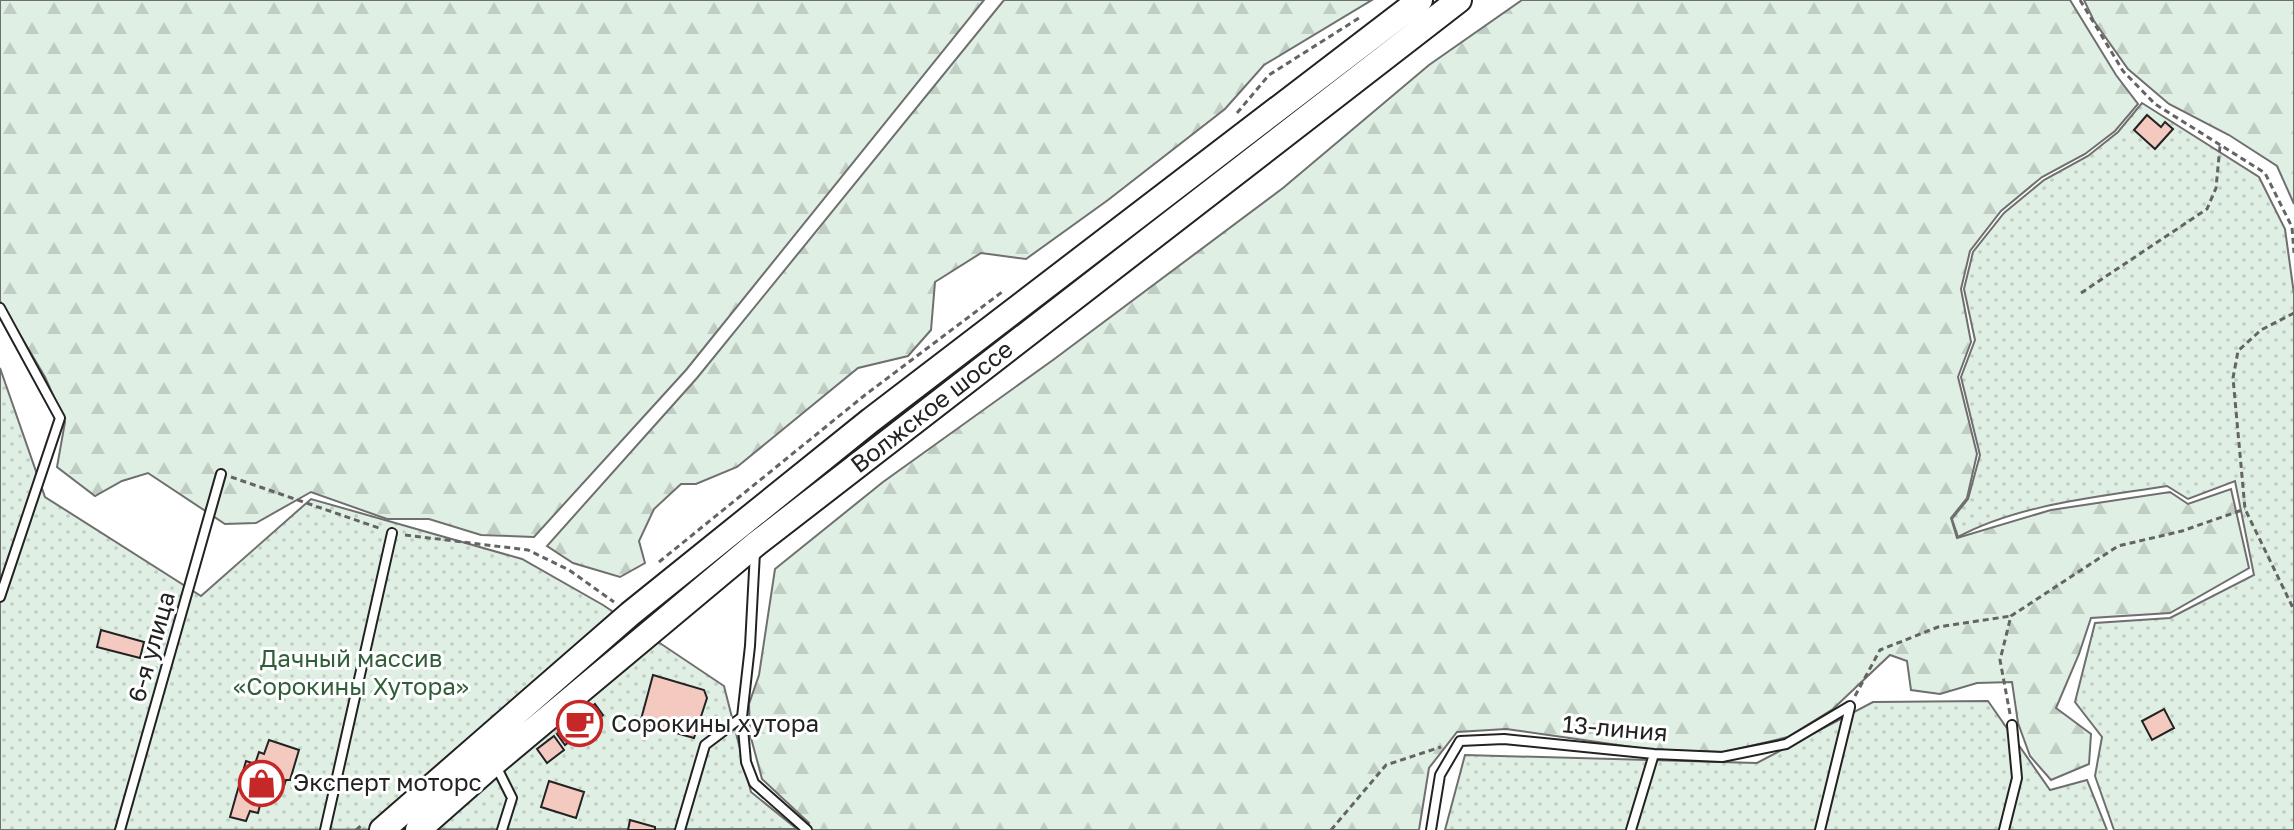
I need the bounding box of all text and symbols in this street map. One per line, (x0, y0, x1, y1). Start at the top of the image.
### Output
street label: Волжское шоссе (844, 334, 1018, 478)
street label: 6-я улица (121, 588, 180, 705)
park label: Дачный массив «Сорокины Хутора» (233, 643, 469, 700)
cafe icon: Сорокины хутора (556, 700, 604, 748)
place label: Сорокины хутора (611, 708, 819, 737)
street label: 13-линия (1561, 708, 1669, 747)
shop icon: Эксперт моторс (238, 759, 286, 807)
place label: Эксперт моторс (293, 767, 482, 796)

